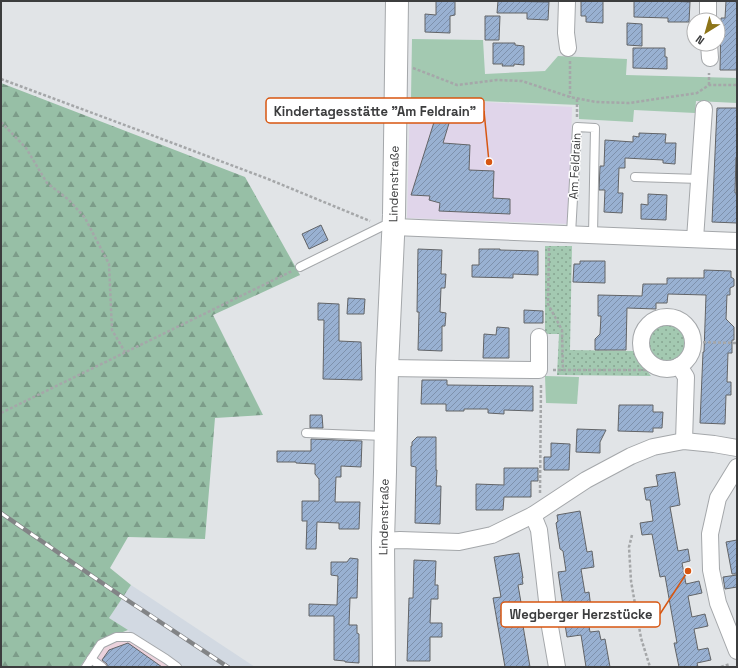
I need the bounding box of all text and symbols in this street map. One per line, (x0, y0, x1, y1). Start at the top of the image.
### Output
north arrow (686, 12, 726, 52)
text: N (693, 32, 707, 48)
callout: Kindertagesstätte "Am Feldrain" (266, 98, 484, 123)
text: Kindertagesstätte "Am Feldrain" (274, 103, 476, 120)
street label: Am Feldrain (565, 132, 585, 200)
street label: Lindenstraße (385, 146, 403, 222)
street label: Lindenstraße (375, 479, 393, 555)
callout: Wegberger Herzstücke (501, 602, 660, 627)
text: Wegberger Herzstücke (510, 606, 652, 623)

